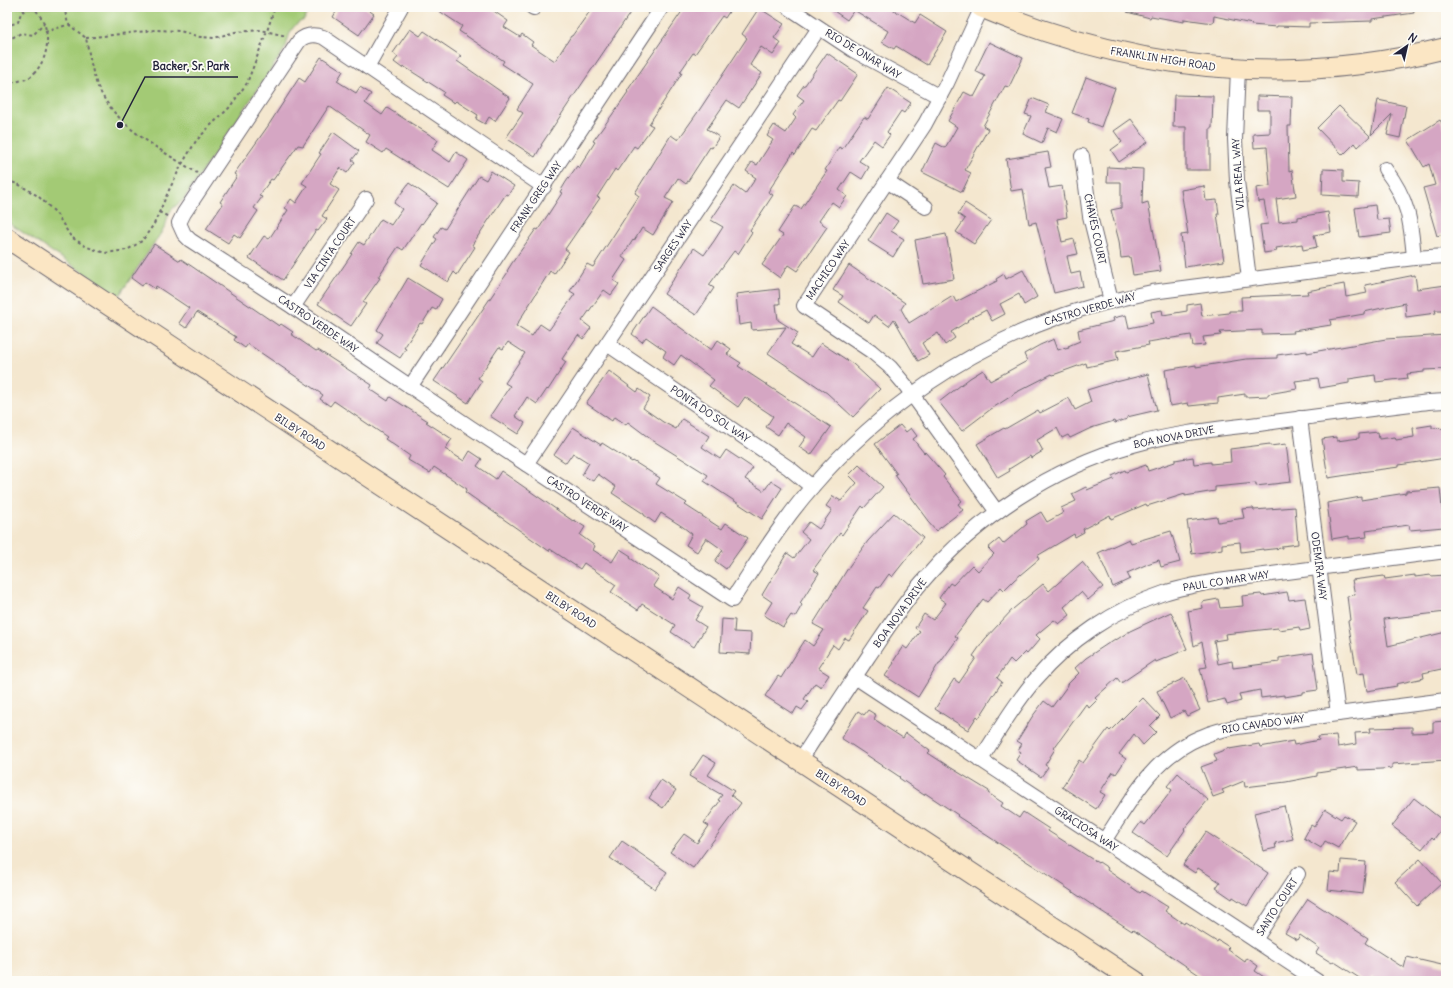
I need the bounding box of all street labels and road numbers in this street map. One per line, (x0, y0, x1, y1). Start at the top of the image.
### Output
street label: RIO DE ONAR WAY (823, 26, 904, 82)
street label: FRANKLIN HIGH ROAD (1109, 44, 1217, 74)
street label: VILA REAL WAY (1229, 137, 1247, 210)
street label: FRANK GREG WAY (507, 158, 565, 235)
street label: CHAVES COURT (1081, 192, 1109, 266)
street label: VIA CINTA COURT (301, 215, 359, 291)
street label: SARGES WAY (651, 217, 695, 274)
street label: MACHICO WAY (803, 237, 853, 302)
street label: CASTRO VERDE WAY (1043, 290, 1138, 328)
street label: CASTRO VERDE WAY (275, 292, 361, 356)
street label: PONTA DO SOL WAY (668, 383, 753, 446)
street label: BILBY ROAD (272, 411, 328, 453)
street label: BOA NOVA DRIVE (1132, 423, 1216, 451)
street label: CASTRO VERDE WAY (544, 473, 631, 535)
street label: ODEMIRA WAY (1308, 531, 1330, 601)
street label: PAUL CO MAR WAY (1182, 568, 1270, 594)
street label: BOA NOVA DRIVE (871, 576, 930, 650)
street label: BILBY ROAD (543, 589, 599, 631)
street label: RIO CAVADO WAY (1221, 712, 1306, 736)
street label: BILBY ROAD (813, 767, 869, 809)
street label: GRACIOSA WAY (1052, 804, 1121, 855)
street label: SANTO COURT (1253, 876, 1301, 938)

